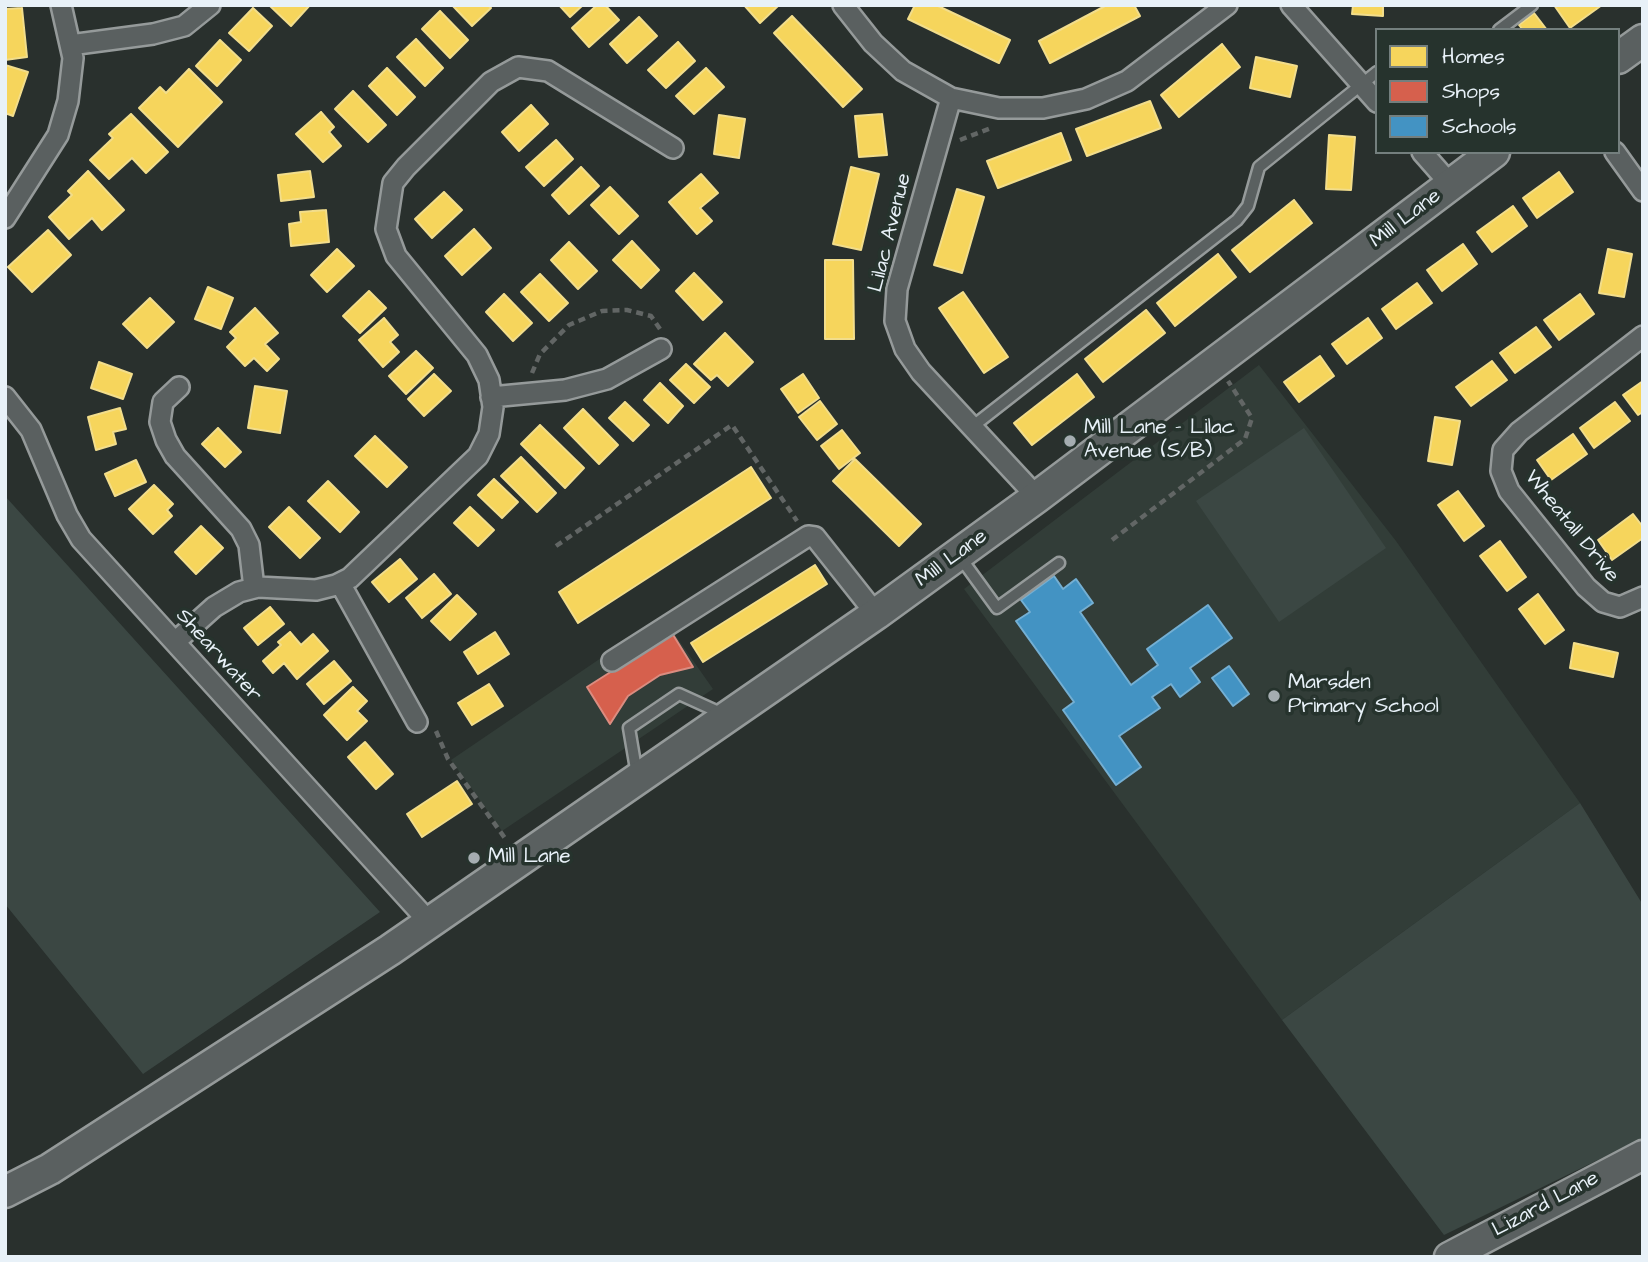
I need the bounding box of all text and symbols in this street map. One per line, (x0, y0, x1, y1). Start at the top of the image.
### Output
legend (1375, 28, 1620, 154)
text: Homes (1442, 42, 1505, 71)
text: Shops (1442, 77, 1500, 106)
text: Schools (1442, 112, 1517, 141)
street label: Lilac Avenue (864, 171, 918, 295)
street label: Mill Lane (1365, 184, 1447, 254)
place label: Mill Lane - Lilac Avenue (S/B) (1084, 416, 1235, 466)
marker: Mill Lane - Lilac Avenue (S/B) (1062, 433, 1078, 449)
street label: Wheatall Drive (1518, 466, 1624, 588)
street label: Mill Lane (911, 525, 993, 593)
street label: Shearwater (170, 604, 266, 708)
place label: Marsden Primary School (1288, 671, 1439, 721)
marker: Marsden Primary School (1266, 688, 1282, 704)
place label: Mill Lane (488, 845, 571, 871)
marker: Mill Lane (466, 850, 482, 866)
street label: Lizard Lane (1489, 1166, 1603, 1244)

